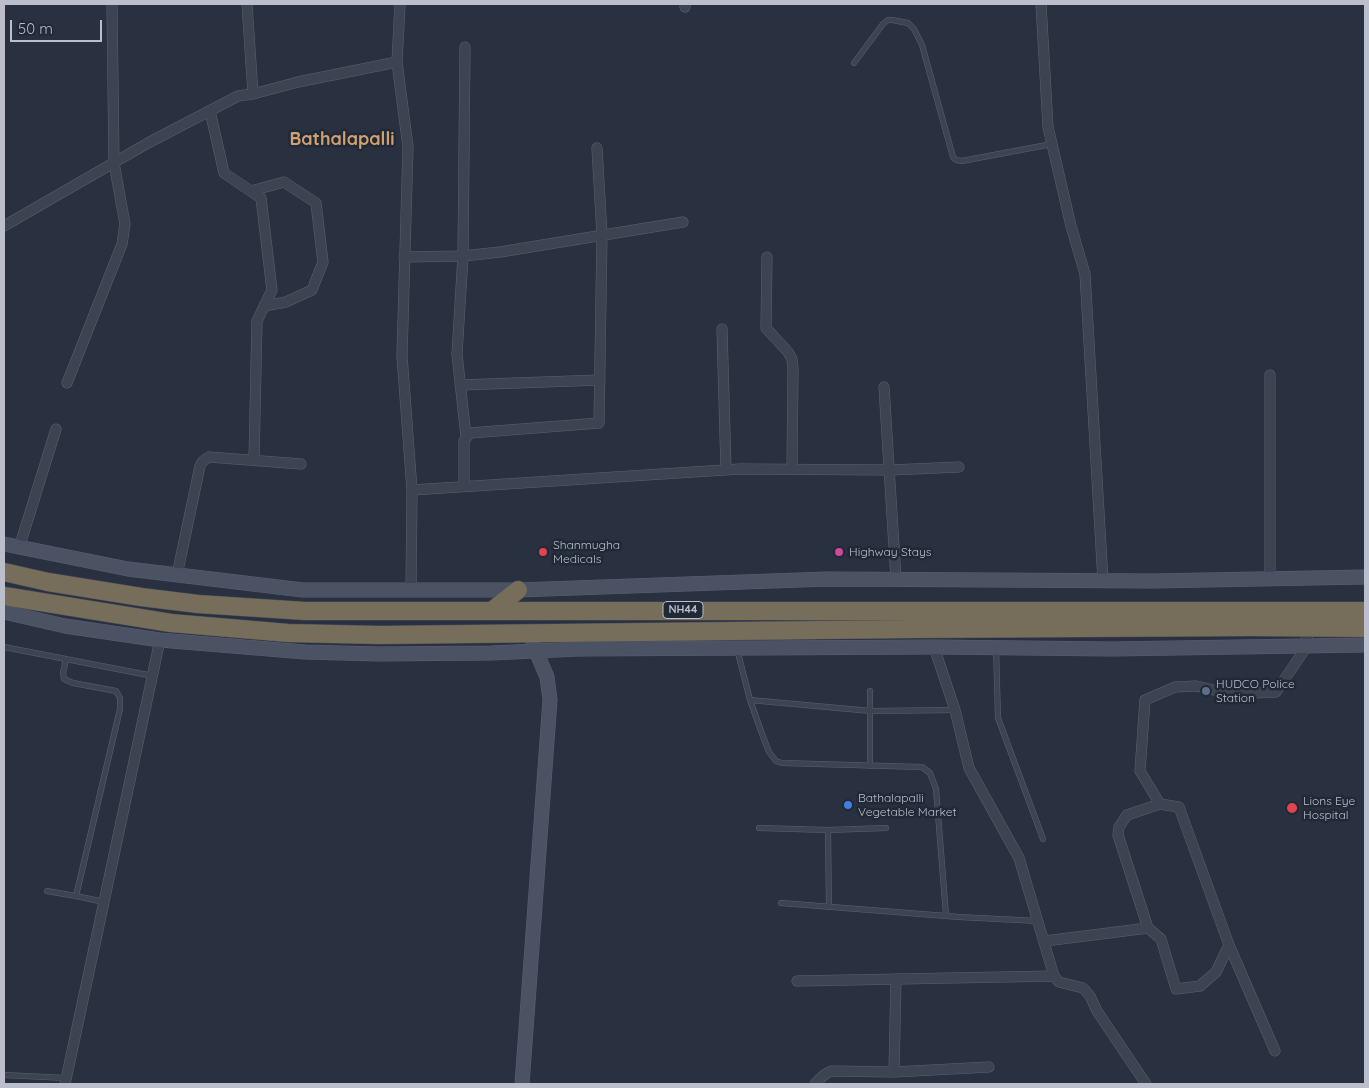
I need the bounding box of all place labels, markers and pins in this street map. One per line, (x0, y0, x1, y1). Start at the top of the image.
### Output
place label: Shanmugha Medicals (553, 538, 620, 566)
place label: Highway Stays (849, 545, 931, 559)
marker: Shanmugha Medicals (537, 546, 549, 558)
marker: Highway Stays (833, 546, 845, 558)
place label: HUDCO Police Station (1216, 677, 1295, 705)
marker: HUDCO Police Station (1200, 685, 1212, 697)
place label: Bathalapalli Vegetable Market (858, 791, 957, 819)
place label: Lions Eye Hospital (1303, 794, 1355, 822)
marker: Bathalapalli Vegetable Market (842, 799, 854, 811)
marker: Lions Eye Hospital (1285, 801, 1299, 815)

